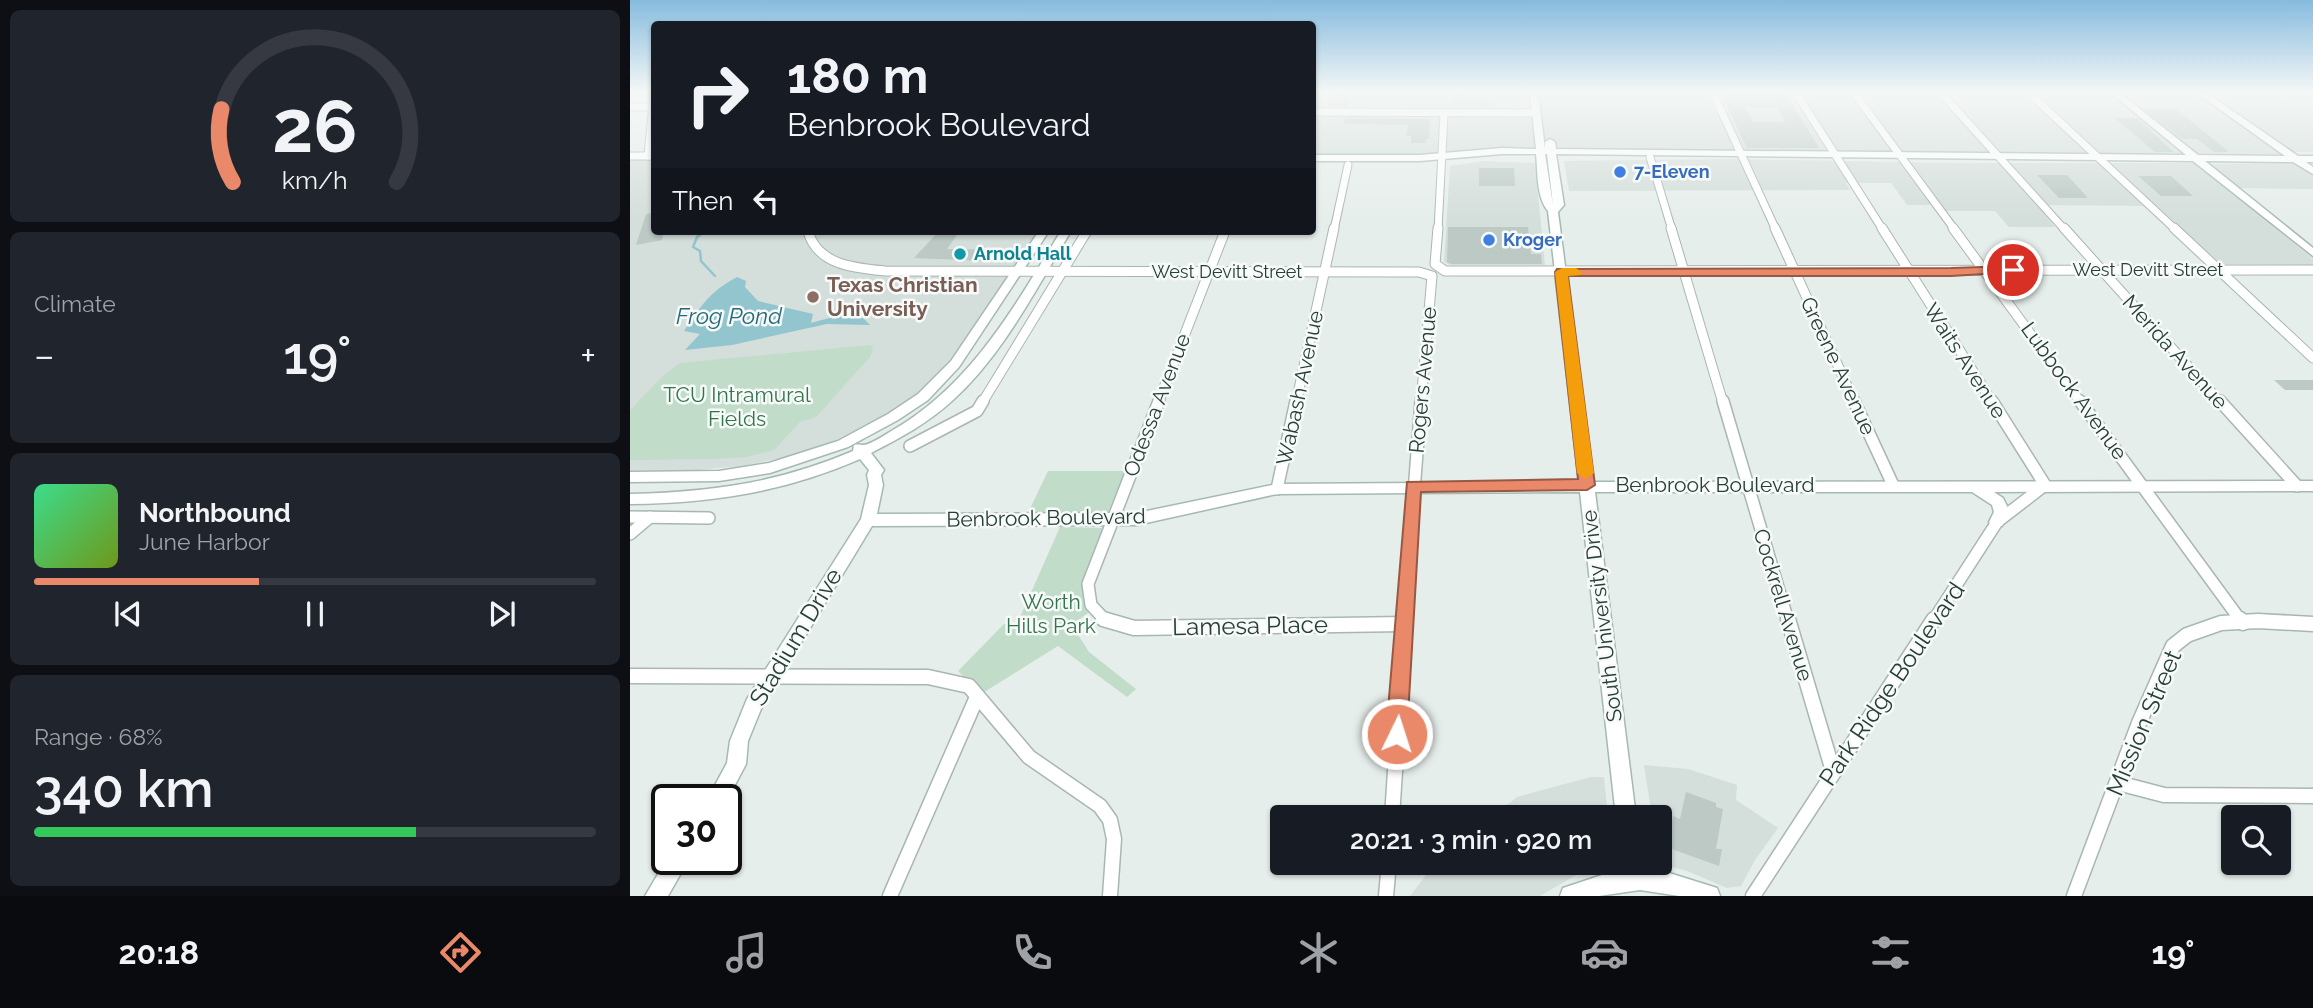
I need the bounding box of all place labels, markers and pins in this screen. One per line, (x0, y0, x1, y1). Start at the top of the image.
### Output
place label: 7-Eleven (1634, 161, 1710, 182)
marker: 7-Eleven (1612, 164, 1628, 180)
place label: Kroger (1503, 229, 1562, 250)
marker: Kroger (1481, 232, 1497, 248)
pin (1983, 240, 2043, 300)
place label: Arnold Hall (974, 243, 1072, 264)
marker: Arnold Hall (952, 246, 968, 262)
place label: Texas Christian University (827, 272, 978, 321)
marker: Texas Christian University (805, 289, 821, 305)

